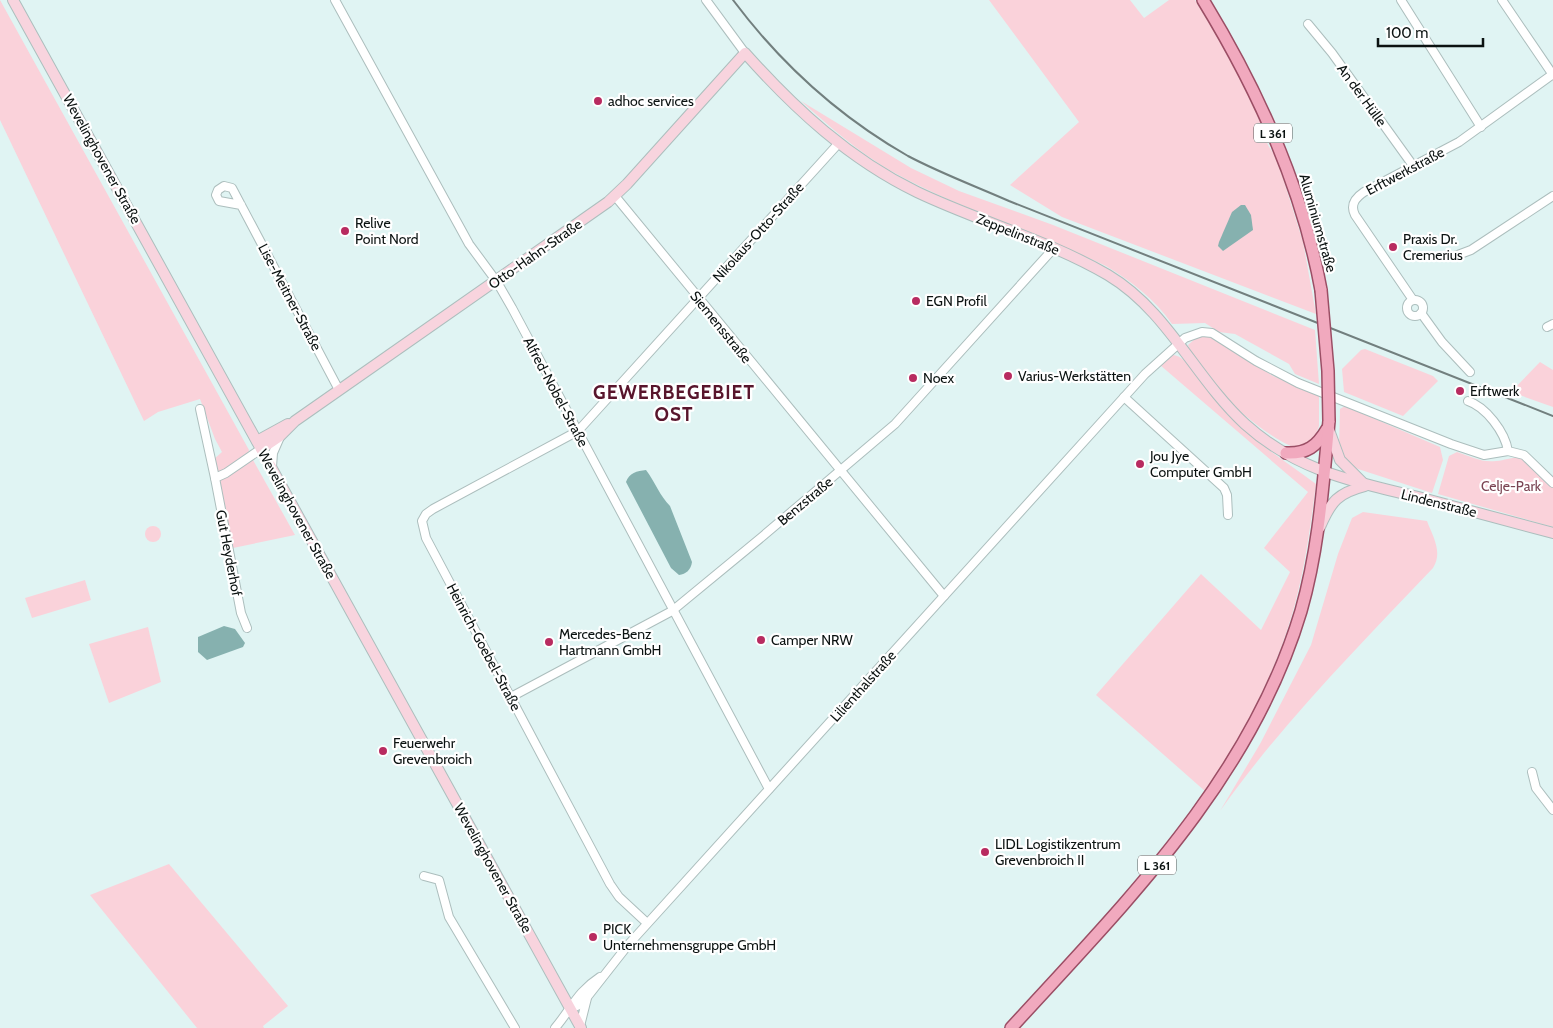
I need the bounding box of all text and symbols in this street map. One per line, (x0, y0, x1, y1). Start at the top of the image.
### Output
scale bar (1378, 15, 1483, 47)
text: 100 m (1386, 24, 1428, 42)
street label: An der Hülle (1333, 60, 1391, 130)
street label: Wevelinghovener Straße (59, 91, 145, 227)
place label: adhoc services (608, 92, 694, 110)
marker: adhoc services (592, 95, 604, 107)
road number: L 361 (1254, 124, 1292, 142)
street label: Erftwerkstraße (1363, 143, 1447, 199)
street label: Aluminiumstraße (1295, 172, 1341, 274)
street label: Nikolaus-Otto-Straße (708, 178, 808, 286)
street label: Zeppelinstraße (974, 209, 1062, 259)
place label: Relive Point Nord (355, 214, 418, 248)
street label: Otto-Hahn-Straße (485, 215, 585, 293)
marker: Relive Point Nord (339, 225, 351, 237)
place label: Praxis Dr. Cremerius (1403, 230, 1463, 264)
street label: Lise-Meitner-Straße (254, 240, 326, 354)
marker: Praxis Dr. Cremerius (1387, 241, 1399, 253)
street label: Siemensstraße (686, 287, 756, 367)
place label: EGN Profil (926, 292, 987, 310)
marker: EGN Profil (910, 295, 922, 307)
street label: Alfred-Nobel-Straße (519, 334, 593, 450)
place label: Varius-Werkstätten (1018, 367, 1131, 385)
place label: Noex (923, 369, 954, 387)
marker: Varius-Werkstätten (1002, 370, 1014, 382)
marker: Noex (907, 372, 919, 384)
district label: GEWERBEGEBIET OST (593, 381, 755, 426)
place label: Erftwerk (1470, 382, 1520, 400)
marker: Erftwerk (1454, 385, 1466, 397)
street label: Wevelinghovener Straße (254, 446, 340, 582)
place label: Jou Jye Computer GmbH (1149, 447, 1252, 481)
marker: Jou Jye Computer GmbH (1134, 458, 1146, 470)
street label: Benzstraße (774, 473, 836, 529)
park label: Celje-Park (1481, 477, 1542, 495)
street label: Lindenstraße (1399, 485, 1479, 521)
street label: Gut Heyderhof (212, 508, 246, 598)
street label: Heinrich-Goebel-Straße (443, 580, 525, 714)
place label: Mercedes-Benz Hartmann GmbH (559, 625, 661, 659)
place label: Camper NRW (771, 631, 853, 649)
marker: Camper NRW (755, 634, 767, 646)
marker: Mercedes-Benz Hartmann GmbH (543, 636, 555, 648)
street label: Lilienthalstraße (826, 646, 900, 726)
place label: Feuerwehr Grevenbroich (393, 734, 472, 768)
marker: Feuerwehr Grevenbroich (377, 745, 389, 757)
street label: Wevelinghovener Straße (450, 800, 536, 936)
place label: LIDL Logistikzentrum Grevenbroich II (995, 835, 1121, 869)
marker: LIDL Logistikzentrum Grevenbroich II (979, 846, 991, 858)
road number: L 361 (1138, 856, 1176, 874)
place label: PICK Unternehmensgruppe GmbH (603, 920, 776, 954)
marker: PICK Unternehmensgruppe GmbH (587, 931, 599, 943)

